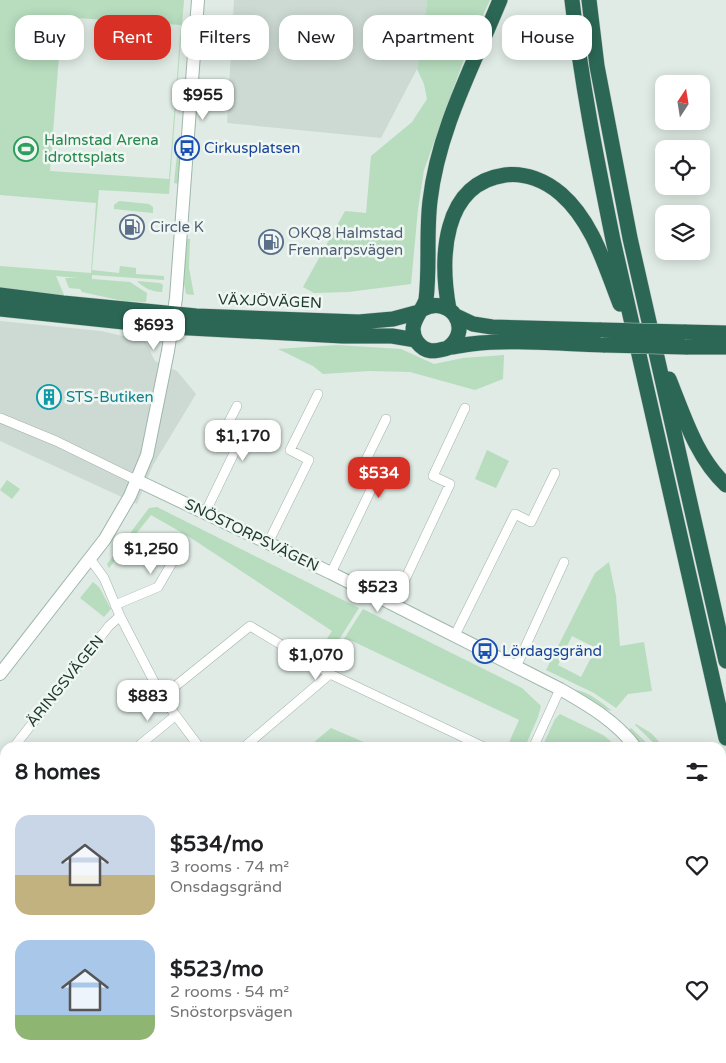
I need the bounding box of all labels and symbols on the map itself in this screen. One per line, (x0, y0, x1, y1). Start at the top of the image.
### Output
north arrow (655, 75, 710, 130)
pin: $955 (173, 78, 233, 121)
place label: Halmstad Arena idrottsplats (44, 131, 159, 166)
bus stop icon: Cirkusplatsen (174, 135, 200, 161)
sports icon: Halmstad Arena idrottsplats (13, 136, 39, 162)
place label: Cirkusplatsen (204, 139, 300, 157)
fuel station icon: Circle K (119, 214, 145, 240)
place label: Circle K (150, 218, 204, 236)
place label: OKQ8 Halmstad Frennarpsvägen (288, 224, 403, 259)
fuel station icon: OKQ8 Halmstad Frennarpsvägen (258, 229, 284, 255)
street label: VÄXJÖVÄGEN (218, 290, 322, 312)
pin: $693 (124, 308, 184, 351)
building icon: STS-Butiken (36, 384, 62, 410)
place label: STS-Butiken (66, 388, 154, 406)
pin: $1,170 (202, 420, 284, 462)
pin: $534 (349, 456, 409, 499)
street label: SNÖSTORPSVÄGEN (182, 495, 322, 575)
pin: $1,250 (110, 532, 192, 575)
pin: $523 (348, 570, 408, 613)
street label: ÄRINGSVÄGEN (23, 632, 107, 730)
pin: $1,070 (275, 638, 357, 681)
bus stop icon: Lördagsgränd (472, 638, 498, 664)
place label: Lördagsgränd (502, 642, 602, 660)
pin: $883 (118, 680, 178, 722)

